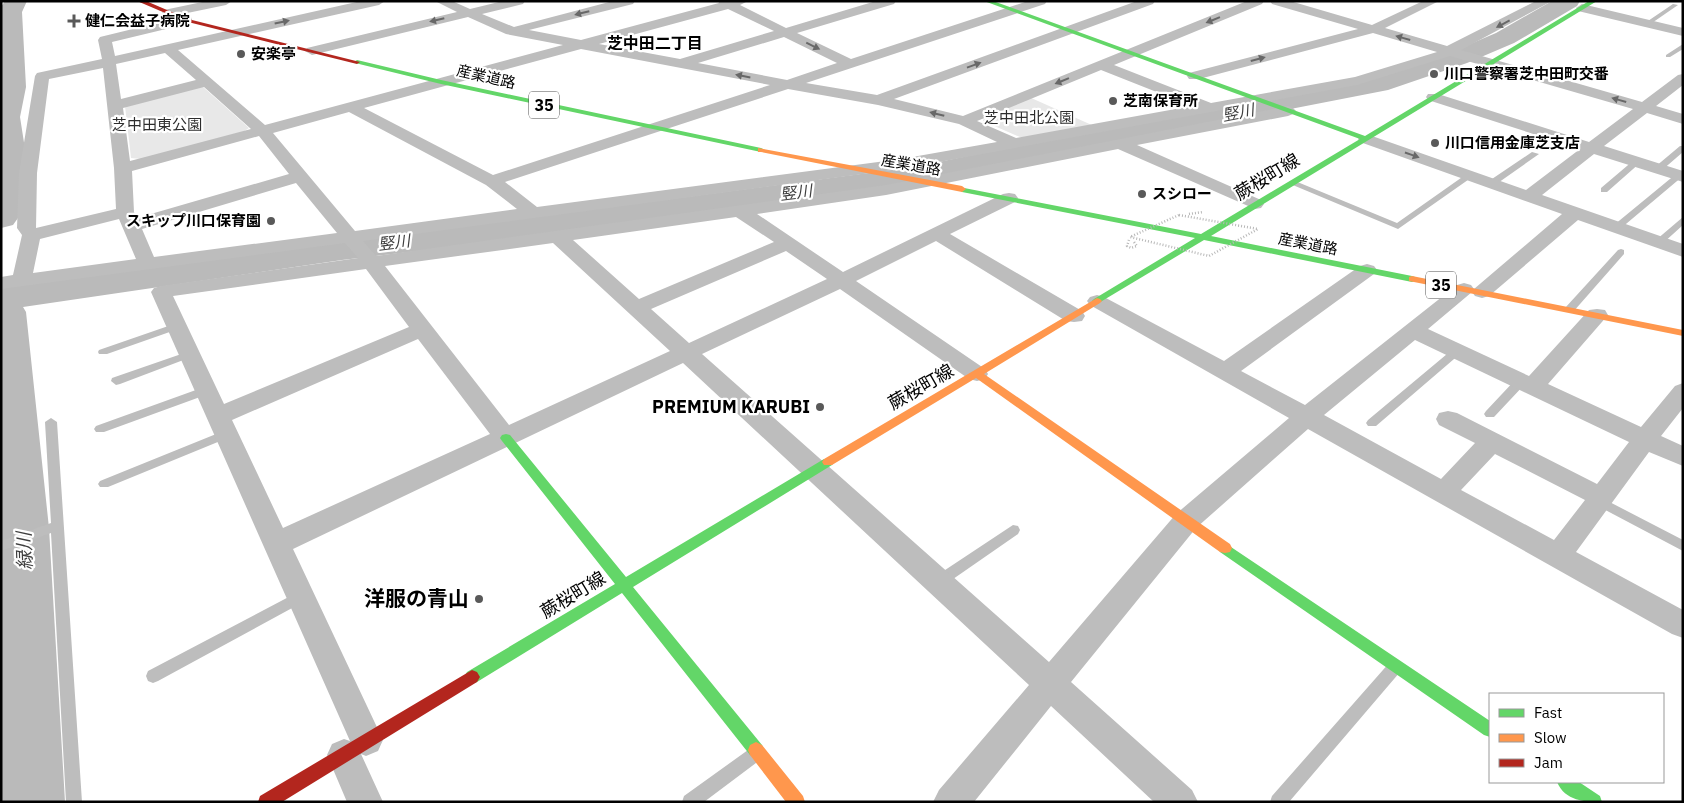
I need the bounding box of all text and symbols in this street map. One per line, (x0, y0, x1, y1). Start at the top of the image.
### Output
one-way arrow (574, 9, 589, 17)
place label: 健仁会益子病院 (85, 11, 190, 30)
marker: 健仁会益子病院 (67, 14, 81, 28)
one-way arrow (429, 16, 445, 24)
one-way arrow (1206, 16, 1220, 24)
one-way arrow (275, 18, 290, 26)
one-way arrow (1495, 20, 1510, 28)
district label: 芝中田二丁目 (607, 33, 703, 53)
one-way arrow (1395, 34, 1410, 42)
one-way arrow (806, 42, 820, 50)
place label: 安楽亭 (251, 44, 296, 63)
marker: 安楽亭 (235, 48, 247, 60)
one-way arrow (1251, 55, 1266, 63)
street label: 産業道路 (455, 61, 517, 93)
one-way arrow (966, 61, 981, 68)
place label: 川口警察署芝中田町交番 (1444, 64, 1609, 83)
marker: 川口警察署芝中田町交番 (1428, 68, 1440, 80)
one-way arrow (735, 71, 751, 79)
one-way arrow (1054, 77, 1069, 85)
place label: 芝南保育所 (1123, 91, 1198, 110)
road number: 35 (529, 92, 559, 118)
marker: 芝南保育所 (1107, 95, 1119, 107)
one-way arrow (1612, 96, 1627, 104)
water label: 竪川 (1220, 99, 1258, 125)
park label: 芝中田北公園 (984, 108, 1074, 127)
one-way arrow (929, 110, 944, 118)
park label: 芝中田東公園 (112, 115, 202, 134)
place label: 川口信用金庫芝支店 (1445, 133, 1580, 152)
marker: 川口信用金庫芝支店 (1429, 137, 1441, 149)
street label: 蕨桜町線 (1230, 148, 1304, 205)
street label: 産業道路 (880, 150, 942, 179)
one-way arrow (1405, 151, 1420, 159)
water label: 竪川 (779, 180, 815, 204)
place label: スシロー (1152, 184, 1212, 203)
marker: スシロー (1136, 188, 1148, 200)
place label: スキップ川口保育園 (126, 211, 261, 230)
marker: スキップ川口保育園 (265, 215, 277, 227)
street label: 産業道路 (1277, 228, 1339, 259)
water label: 竪川 (377, 230, 413, 254)
road number: 35 (1426, 272, 1456, 298)
street label: 蕨桜町線 (884, 359, 958, 415)
place label: PREMIUM KARUBI (652, 395, 810, 418)
marker: PREMIUM KARUBI (814, 401, 826, 413)
water label: 緑川 (11, 530, 37, 570)
street label: 蕨桜町線 (536, 566, 610, 623)
place label: 洋服の青山 (364, 584, 469, 612)
marker: 洋服の青山 (473, 593, 485, 605)
legend (1489, 693, 1664, 783)
text: Fast (1534, 703, 1562, 722)
text: Slow (1534, 728, 1567, 747)
text: Jam (1534, 753, 1563, 772)

